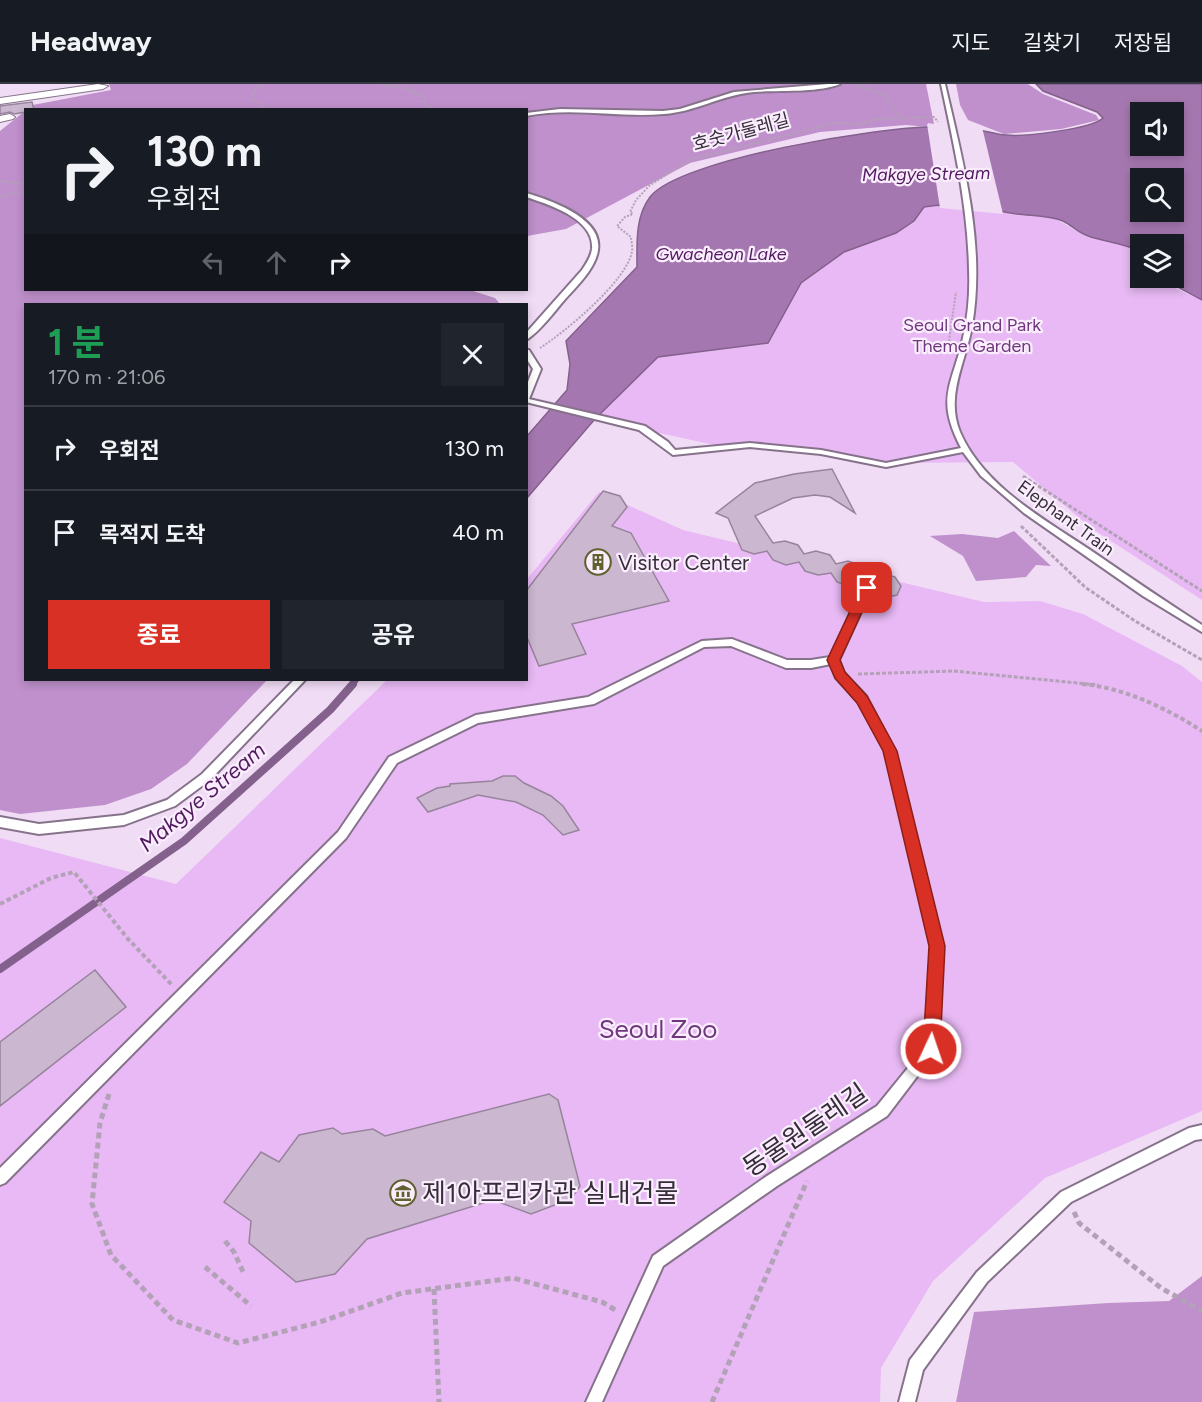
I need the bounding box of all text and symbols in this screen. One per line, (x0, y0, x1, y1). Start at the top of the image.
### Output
text: Headway (30, 24, 152, 58)
text: 지도 (951, 30, 990, 55)
text: 길찾기 (1023, 30, 1081, 55)
text: 저장됨 (1114, 30, 1172, 55)
map controls (1130, 102, 1184, 288)
button: sound (1130, 102, 1184, 156)
street label: 호숫가둘레길 (690, 109, 792, 155)
text: 130 m (147, 126, 262, 177)
icon: right (48, 132, 126, 210)
water label: Makgye Stream (862, 162, 990, 186)
button: search (1130, 168, 1184, 222)
text: 우회전 (147, 182, 222, 215)
button: layers (1130, 234, 1184, 288)
water label: Gwacheon Lake (655, 243, 787, 265)
icon: left (197, 246, 230, 279)
icon: ahead (260, 246, 293, 279)
icon: right (323, 246, 356, 279)
park label: Seoul Grand Park Theme Garden (903, 314, 1041, 357)
text: 1 분 (48, 321, 105, 364)
button: close (441, 323, 504, 386)
text: 170 m · 21:06 (48, 365, 165, 389)
icon: right (48, 432, 81, 465)
text: 130 m (445, 435, 504, 462)
text: 우회전 (99, 437, 160, 464)
street label: Elephant Train (1013, 476, 1119, 560)
icon: arrive (48, 516, 81, 549)
text: 40 m (452, 519, 504, 546)
text: 목적지 도착 (99, 521, 205, 548)
building icon: Visitor Center (583, 547, 613, 577)
place label: Visitor Center (618, 550, 749, 575)
pin (841, 562, 892, 613)
icon: arrive (850, 571, 883, 604)
button: 종료 (48, 600, 270, 669)
button: 공유 (282, 600, 504, 669)
water label: Makgye Stream (133, 736, 271, 858)
park label: Seoul Zoo (599, 1013, 717, 1045)
position arrow (899, 1017, 963, 1081)
street label: 동물원둘레길 (737, 1077, 873, 1183)
place label: 제1아프리카관 실내건물 (422, 1177, 678, 1209)
museum icon: 제1아프리카관 실내건물 (388, 1178, 418, 1208)

